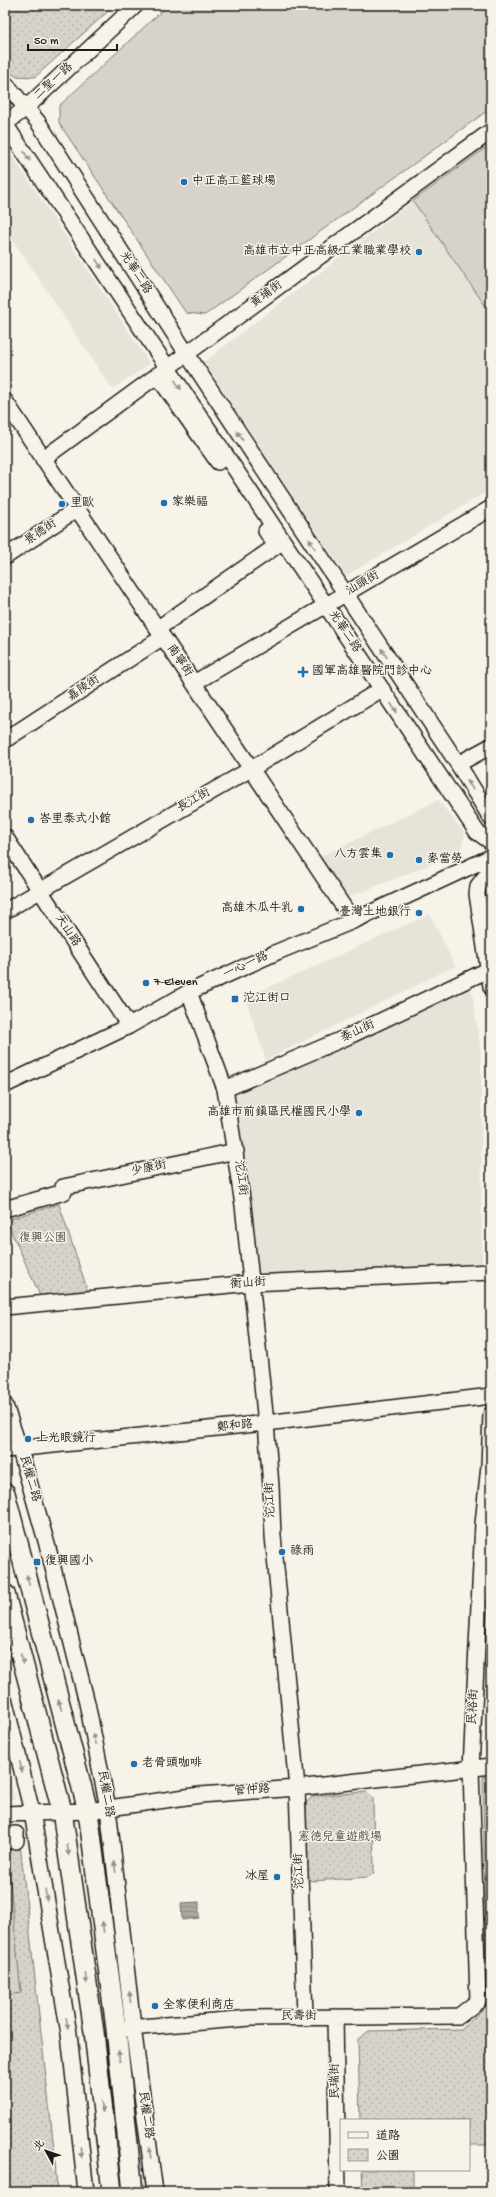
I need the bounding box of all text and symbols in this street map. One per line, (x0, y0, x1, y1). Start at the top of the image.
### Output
scale bar (28, 26, 117, 52)
text: 50 m (34, 35, 59, 49)
street label: 二聖一路 (31, 60, 76, 103)
one-way arrow (24, 150, 31, 162)
place label: 中正高工籃球場 (192, 173, 276, 189)
marker: 中正高工籃球場 (179, 177, 189, 187)
place label: 高雄市立中正高級工業職業學校 (243, 243, 411, 259)
marker: 高雄市立中正高級工業職業學校 (414, 247, 424, 257)
street label: 光華二路 (116, 249, 155, 297)
one-way arrow (95, 259, 103, 270)
street label: 黃埔街 (248, 278, 286, 311)
one-way arrow (174, 379, 182, 390)
one-way arrow (237, 430, 244, 442)
place label: 家樂福 (172, 494, 208, 510)
place label: 里歐 (70, 496, 94, 511)
marker: 家樂福 (159, 498, 169, 508)
marker: 里歐 (57, 499, 67, 509)
street label: 景德街 (21, 515, 60, 549)
one-way arrow (308, 539, 316, 549)
street label: 汕頭街 (343, 568, 382, 599)
street label: 光華二路 (325, 608, 364, 656)
street label: 南寧街 (163, 642, 196, 680)
one-way arrow (380, 647, 388, 658)
place label: 國軍高雄醫院門診中心 (312, 663, 432, 679)
marker: 國軍高雄醫院門診中心 (297, 666, 309, 678)
street label: 嘉陵街 (65, 672, 103, 705)
one-way arrow (390, 703, 398, 713)
one-way arrow (467, 779, 474, 791)
street label: 長江街 (174, 785, 213, 816)
place label: 峇里泰式小館 (39, 811, 111, 827)
marker: 峇里泰式小館 (26, 815, 36, 825)
place label: 八方雲集 (334, 847, 383, 862)
marker: 八方雲集 (385, 850, 395, 860)
place label: 麥當勞 (427, 852, 463, 867)
marker: 麥當勞 (414, 855, 424, 865)
place label: 高雄木瓜牛乳 (221, 901, 293, 916)
marker: 高雄木瓜牛乳 (296, 904, 306, 914)
place label: 臺灣土地銀行 (339, 904, 411, 920)
marker: 臺灣土地銀行 (414, 908, 424, 918)
street label: 天山路 (51, 912, 84, 950)
street label: 一心一路 (221, 949, 271, 982)
place label: 7-Eleven (153, 976, 198, 990)
marker: 7-Eleven (141, 978, 151, 988)
place label: 沱江街口 (243, 991, 291, 1006)
marker: 沱江街口 (230, 994, 240, 1004)
street label: 泰山街 (338, 1017, 377, 1046)
place label: 高雄市前鎮區民權國民小學 (207, 1104, 351, 1120)
marker: 高雄市前鎮區民權國民小學 (354, 1108, 364, 1118)
street label: 少康街 (130, 1157, 168, 1180)
street label: 沱江街 (231, 1159, 250, 1197)
park label: 復興公園 (19, 1231, 67, 1246)
street label: 衡山街 (229, 1275, 266, 1292)
street label: 鄭和路 (216, 1417, 254, 1436)
place label: 上光眼鏡行 (36, 1431, 96, 1446)
marker: 上光眼鏡行 (23, 1434, 33, 1444)
street label: 民權二路 (16, 1454, 43, 1504)
street label: 沱江街 (262, 1482, 279, 1518)
place label: 祿雨 (290, 1544, 314, 1559)
marker: 祿雨 (277, 1547, 287, 1557)
place label: 復興國小 (45, 1554, 93, 1569)
marker: 復興國小 (32, 1557, 42, 1567)
one-way arrow (24, 1573, 30, 1586)
one-way arrow (19, 1653, 25, 1665)
street label: 民裕街 (465, 1689, 482, 1725)
one-way arrow (57, 1699, 63, 1712)
one-way arrow (91, 1733, 97, 1745)
place label: 老骨頭咖啡 (142, 1756, 202, 1771)
marker: 老骨頭咖啡 (129, 1759, 139, 1769)
one-way arrow (19, 1761, 25, 1773)
street label: 民權二路 (94, 1769, 117, 1819)
street label: 管仲路 (233, 1782, 270, 1799)
park label: 憲德兒童遊戲場 (298, 1829, 382, 1845)
one-way arrow (65, 1843, 71, 1856)
street label: 沱江街 (291, 1853, 308, 1889)
one-way arrow (112, 1861, 118, 1873)
place label: 冰屋 (245, 1869, 269, 1884)
marker: 冰屋 (272, 1872, 282, 1882)
one-way arrow (43, 1888, 49, 1901)
one-way arrow (100, 1921, 106, 1933)
one-way arrow (83, 1972, 89, 1984)
one-way arrow (126, 1991, 133, 2003)
place label: 全家便利商店 (163, 1997, 235, 2013)
marker: 全家便利商店 (150, 2001, 160, 2011)
street label: 民壽街 (281, 2009, 317, 2024)
one-way arrow (64, 2017, 70, 2029)
one-way arrow (115, 2050, 122, 2062)
street label: 民瑞街 (328, 2063, 343, 2099)
street label: 民權二路 (135, 2090, 156, 2140)
one-way arrow (99, 2101, 105, 2113)
legend (340, 2119, 470, 2171)
text: 道路 (376, 2129, 400, 2144)
north arrow (26, 2131, 66, 2171)
text: 北 (32, 2138, 48, 2154)
one-way arrow (78, 2146, 84, 2158)
one-way arrow (147, 2147, 153, 2159)
text: 公園 (376, 2149, 400, 2164)

